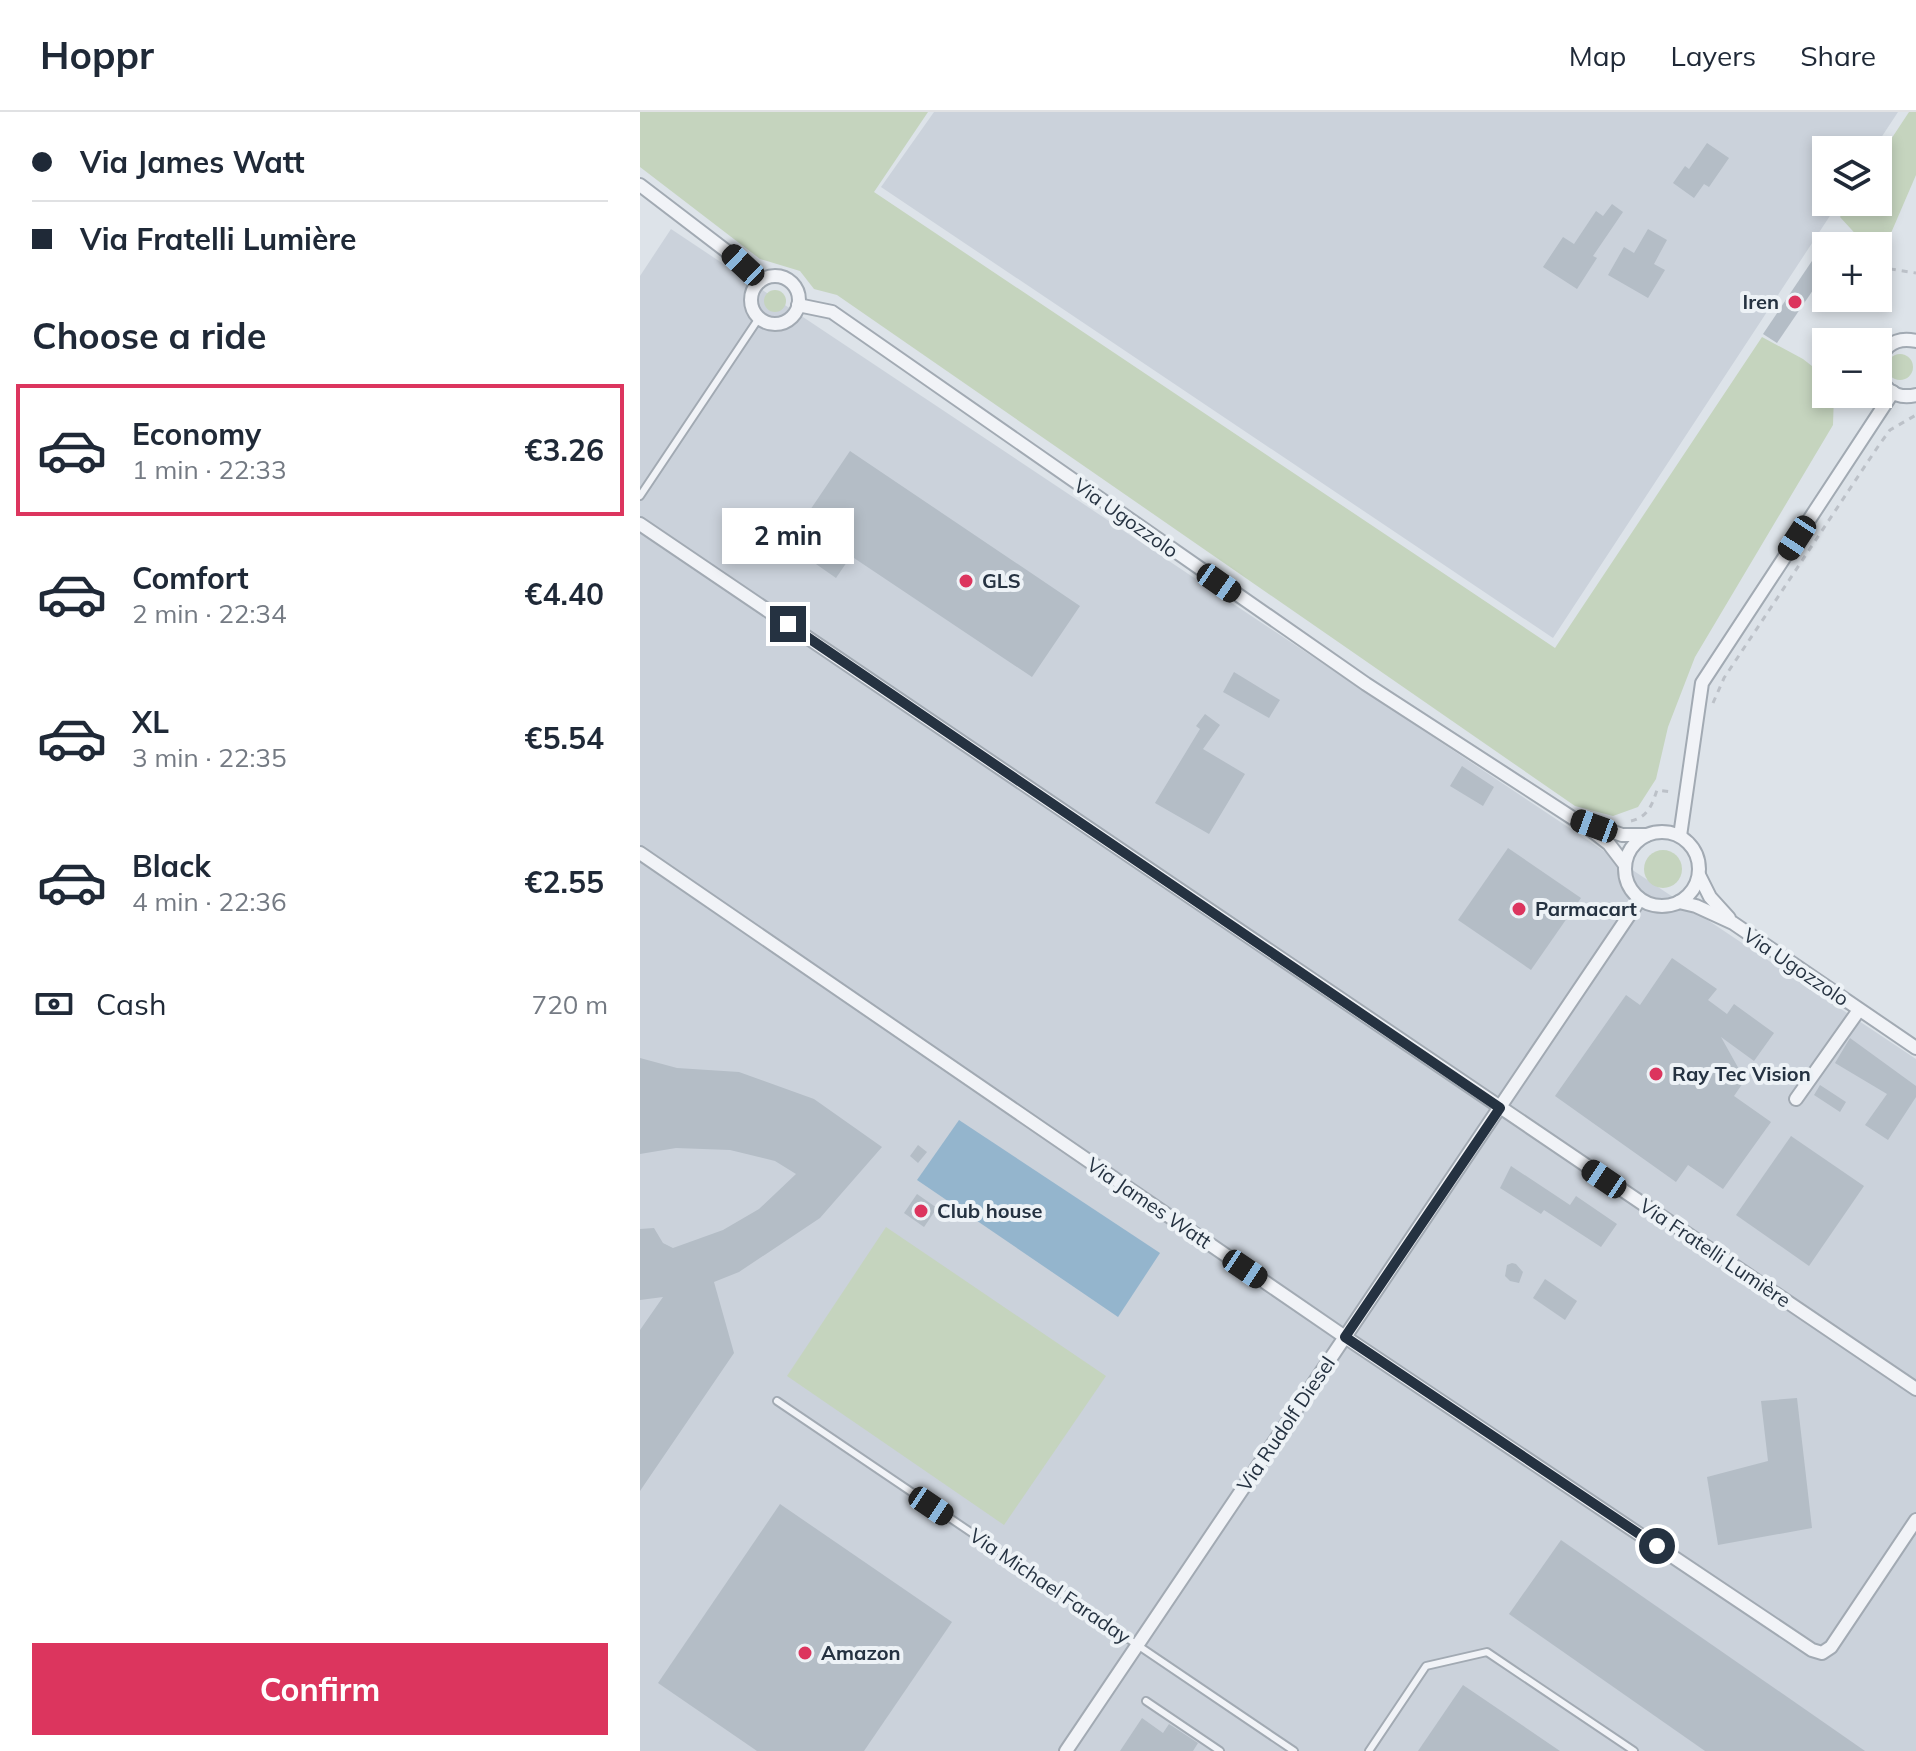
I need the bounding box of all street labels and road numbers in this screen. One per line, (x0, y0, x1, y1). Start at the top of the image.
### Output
street label: Via Ugozzolo (1069, 472, 1183, 563)
street label: Via Ugozzolo (1739, 922, 1854, 1011)
street label: Via James Watt (1082, 1152, 1216, 1253)
street label: Via Fratelli Lumière (1635, 1193, 1796, 1312)
street label: Via Rudolf Diesel (1231, 1351, 1340, 1496)
street label: Via Michael Faraday (965, 1522, 1136, 1649)

